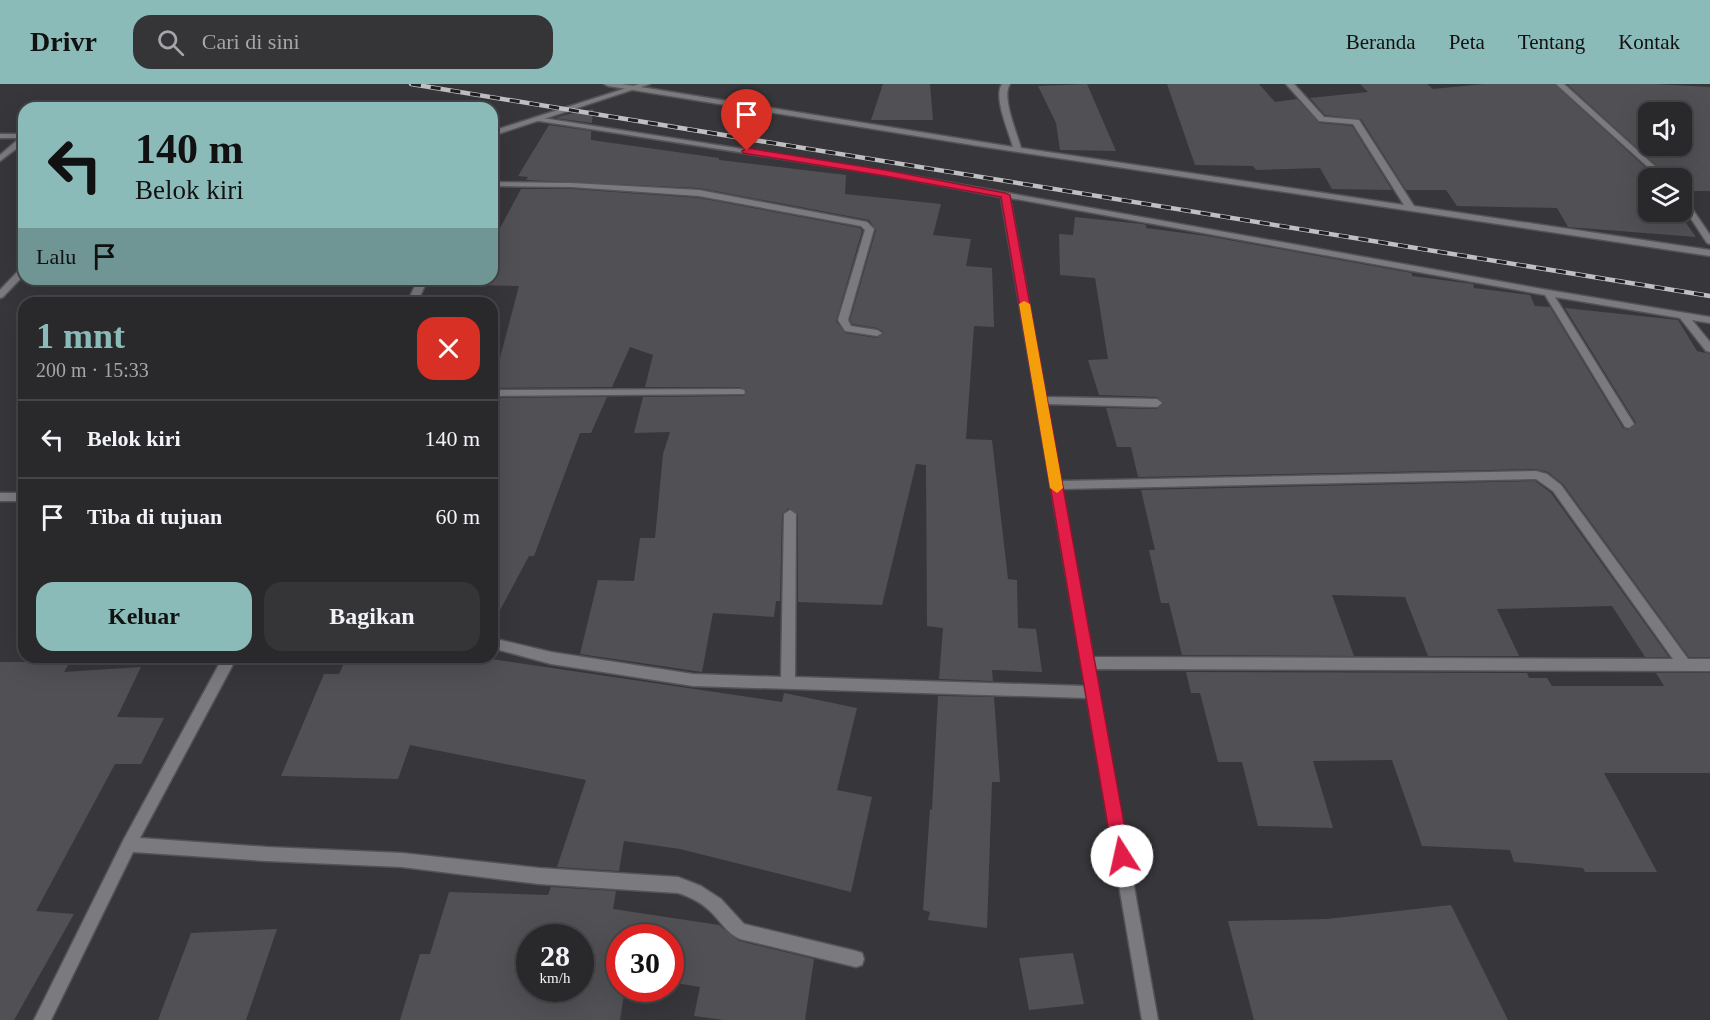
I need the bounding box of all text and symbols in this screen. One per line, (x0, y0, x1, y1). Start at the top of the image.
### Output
search box (133, 15, 553, 69)
text: Drivr (30, 26, 97, 57)
icon: search (154, 26, 187, 59)
text: Cari di sini (202, 29, 300, 54)
text: Beranda (1346, 30, 1416, 54)
text: Peta (1449, 30, 1485, 54)
text: Tentang (1518, 30, 1585, 54)
text: Kontak (1618, 30, 1680, 54)
pin (721, 89, 772, 151)
icon: arrive (730, 98, 763, 131)
map controls (1638, 102, 1692, 222)
button: sound (1638, 102, 1692, 156)
icon: left (36, 126, 114, 204)
text: 140 m (135, 126, 244, 172)
button: layers (1638, 168, 1692, 222)
text: Belok kiri (135, 175, 244, 205)
icon: arrive (88, 240, 121, 273)
text: Lalu (36, 244, 76, 269)
text: 1 mnt (36, 316, 125, 356)
button: close (417, 317, 480, 380)
text: 200 m · 15:33 (36, 359, 149, 381)
icon: left (36, 423, 69, 456)
text: Belok kiri (87, 426, 181, 451)
text: 140 m (424, 426, 480, 451)
icon: arrive (36, 501, 69, 534)
text: Tiba di tujuan (87, 504, 222, 529)
text: 60 m (435, 504, 480, 529)
button: Keluar (36, 582, 252, 651)
button: Bagikan (264, 582, 480, 651)
position arrow (1090, 824, 1154, 888)
speed limit sign: 30 (606, 924, 684, 1002)
text: 28 (540, 939, 570, 972)
text: km/h (540, 970, 570, 986)

